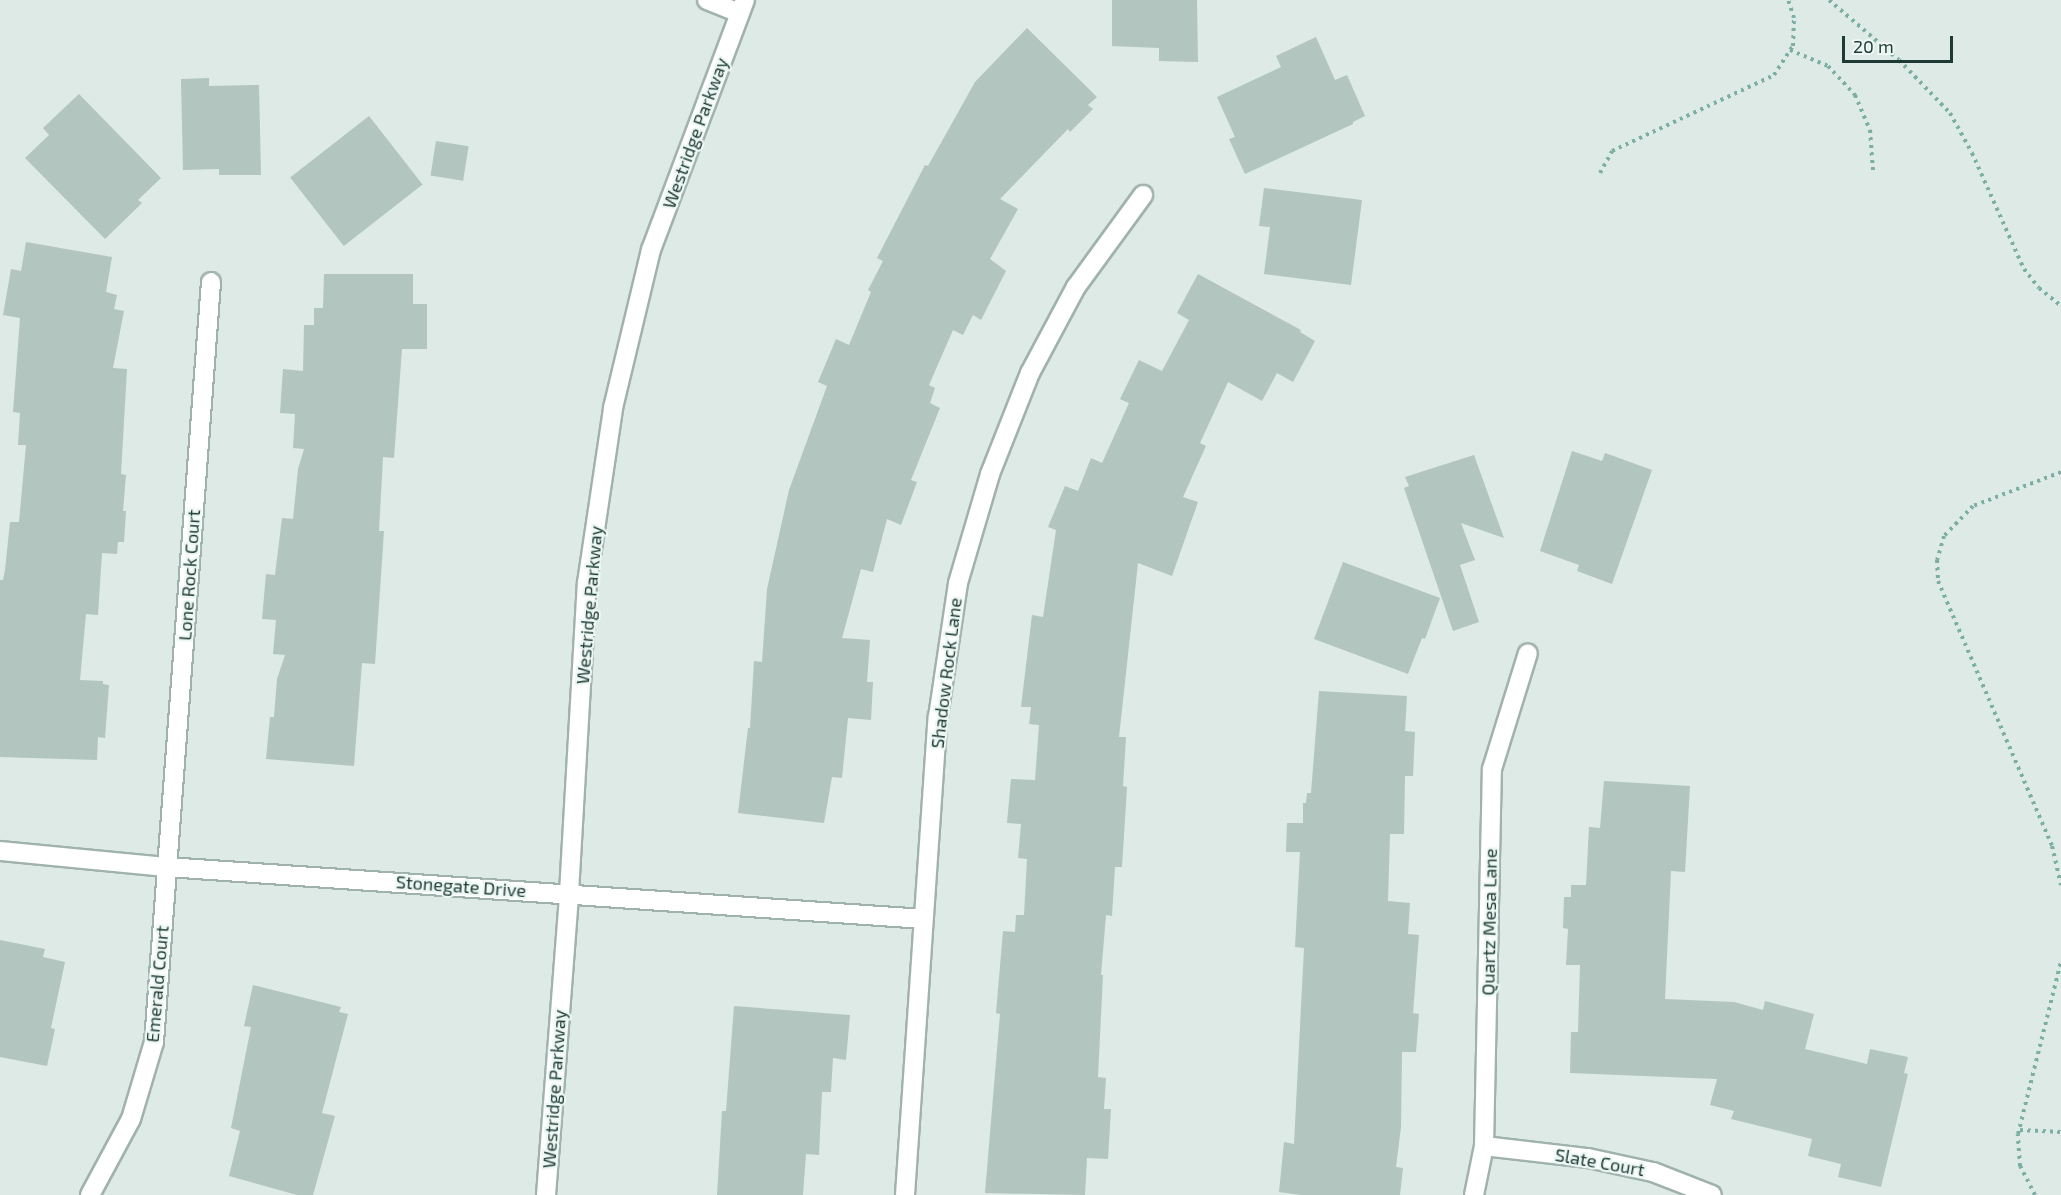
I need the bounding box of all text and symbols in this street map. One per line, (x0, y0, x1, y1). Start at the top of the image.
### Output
scale bar (1845, 24, 1956, 62)
text: 20 m (1853, 35, 1894, 57)
street label: Westridge Parkway (658, 55, 732, 211)
street label: Lone Rock Court (174, 509, 204, 641)
street label: Westridge Parkway (571, 525, 607, 685)
street label: Shadow Rock Lane (926, 596, 966, 750)
street label: Quartz Mesa Lane (1477, 848, 1501, 996)
street label: Stonegate Drive (395, 871, 527, 901)
street label: Emerald Court (141, 925, 173, 1043)
street label: Westridge Parkway (538, 1009, 570, 1169)
street label: Slate Court (1553, 1143, 1647, 1181)

